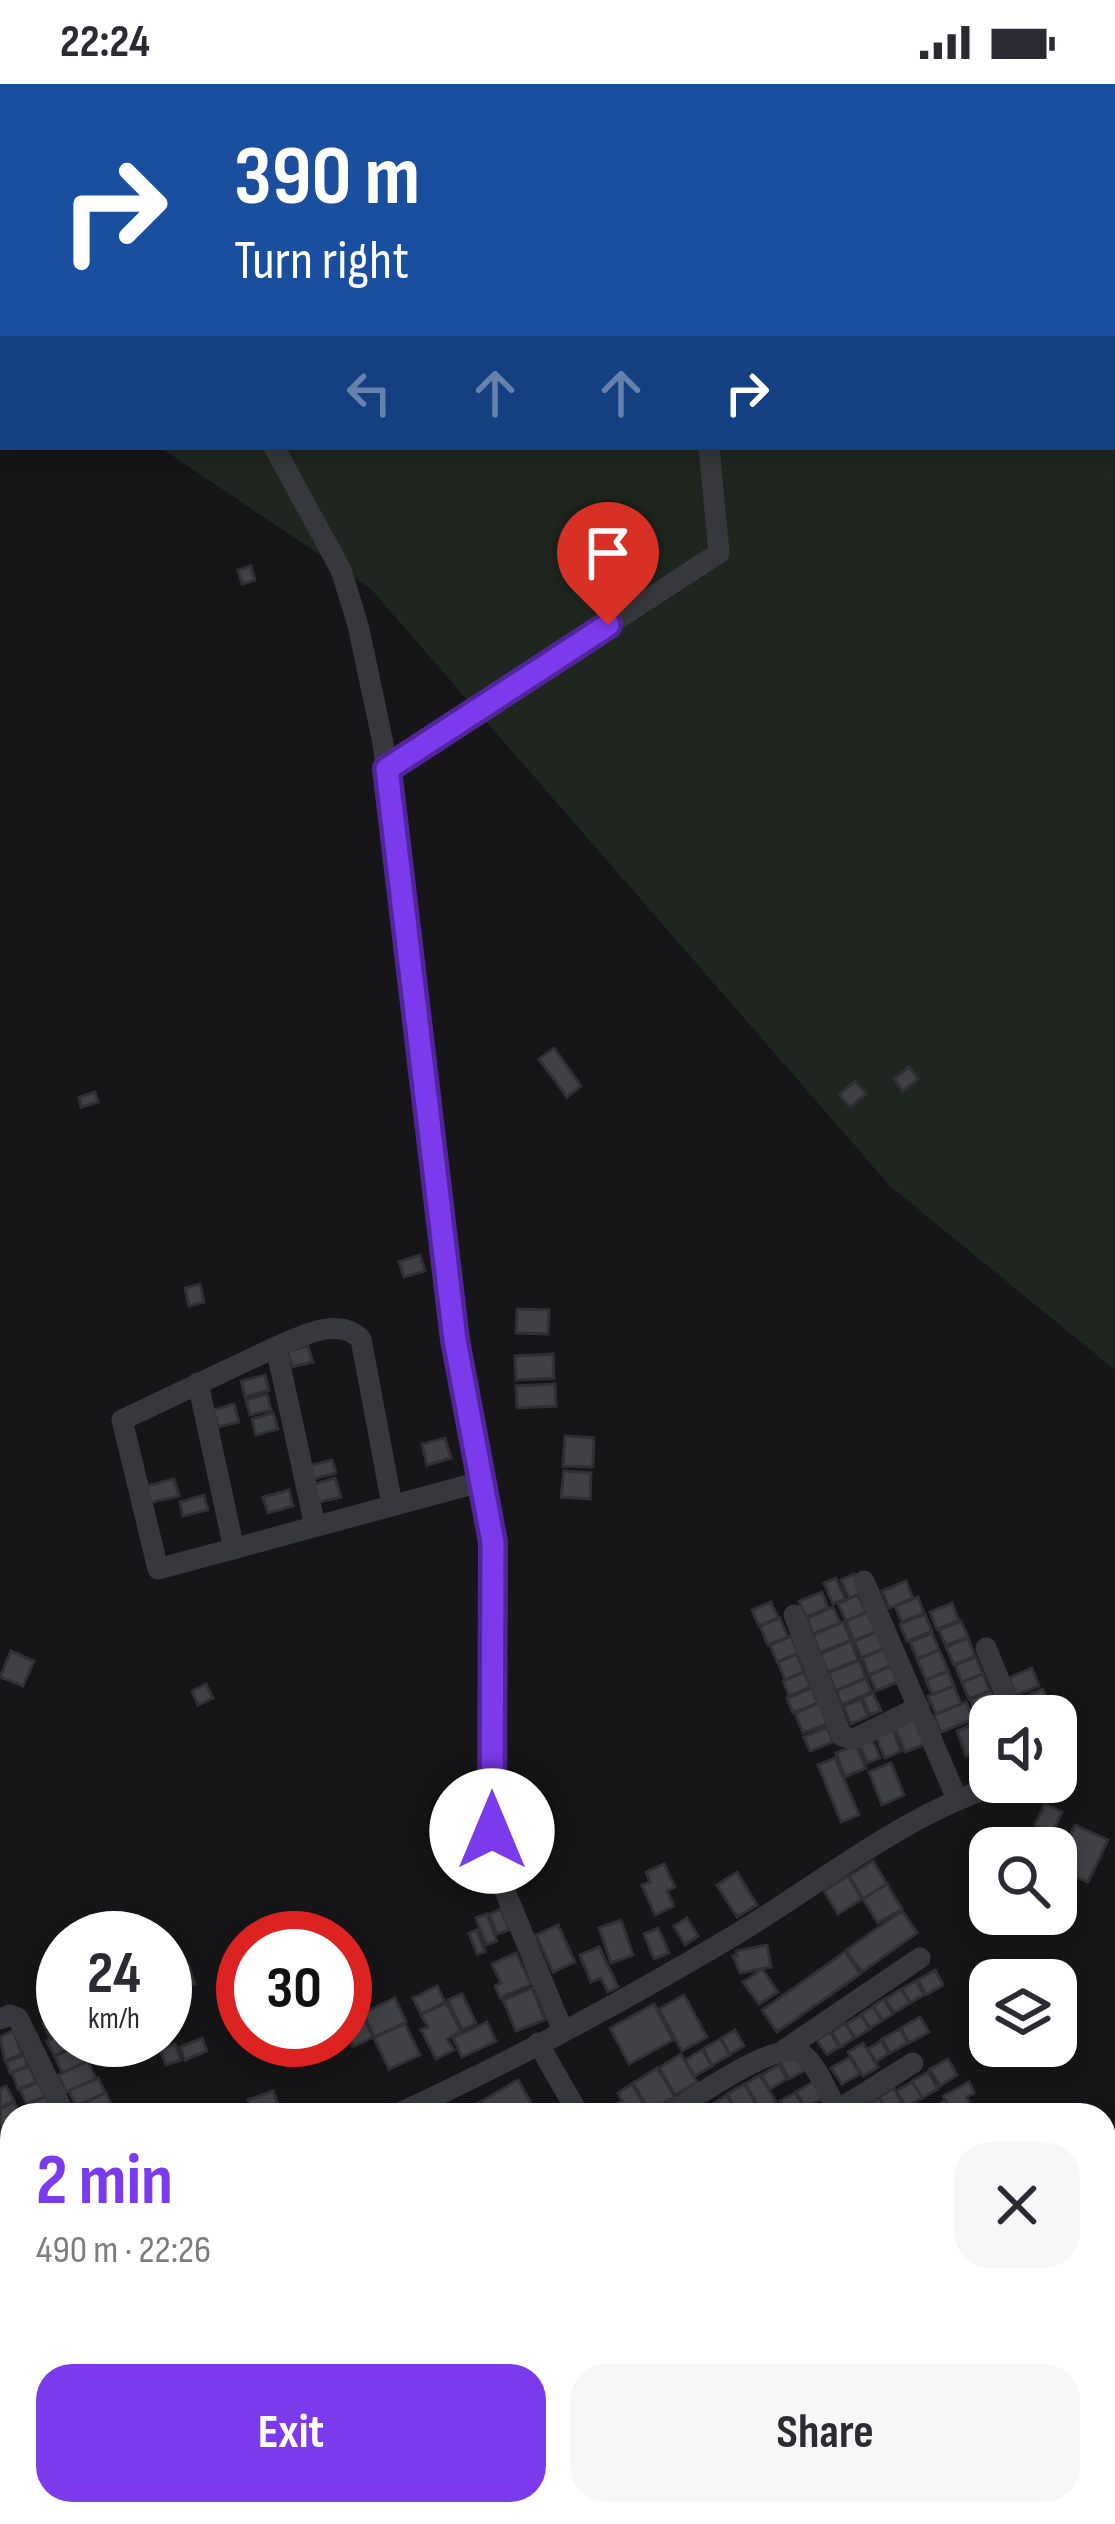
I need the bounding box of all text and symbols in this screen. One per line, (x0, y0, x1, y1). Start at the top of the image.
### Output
text: 22:24 (60, 15, 150, 70)
text: 390 m (234, 127, 420, 228)
icon: right (36, 132, 192, 288)
text: Turn right (234, 229, 409, 294)
icon: left (336, 360, 402, 426)
icon: ahead (462, 360, 528, 426)
icon: ahead (588, 360, 654, 426)
icon: right (714, 360, 780, 426)
pin (557, 502, 659, 625)
icon: arrive (575, 520, 641, 586)
map controls (969, 1695, 1077, 2067)
button: sound (969, 1695, 1077, 1803)
position arrow (429, 1768, 555, 1894)
button: search (969, 1827, 1077, 1935)
speed limit sign: 30 (216, 1911, 372, 2067)
text: 24 (87, 1938, 141, 2010)
button: layers (969, 1959, 1077, 2067)
text: km/h (88, 2001, 140, 2037)
text: 2 min (36, 2138, 173, 2225)
button: close (954, 2142, 1080, 2268)
text: 490 m · 22:26 (36, 2227, 211, 2274)
button: Exit (36, 2364, 546, 2502)
button: Share (570, 2364, 1080, 2502)

